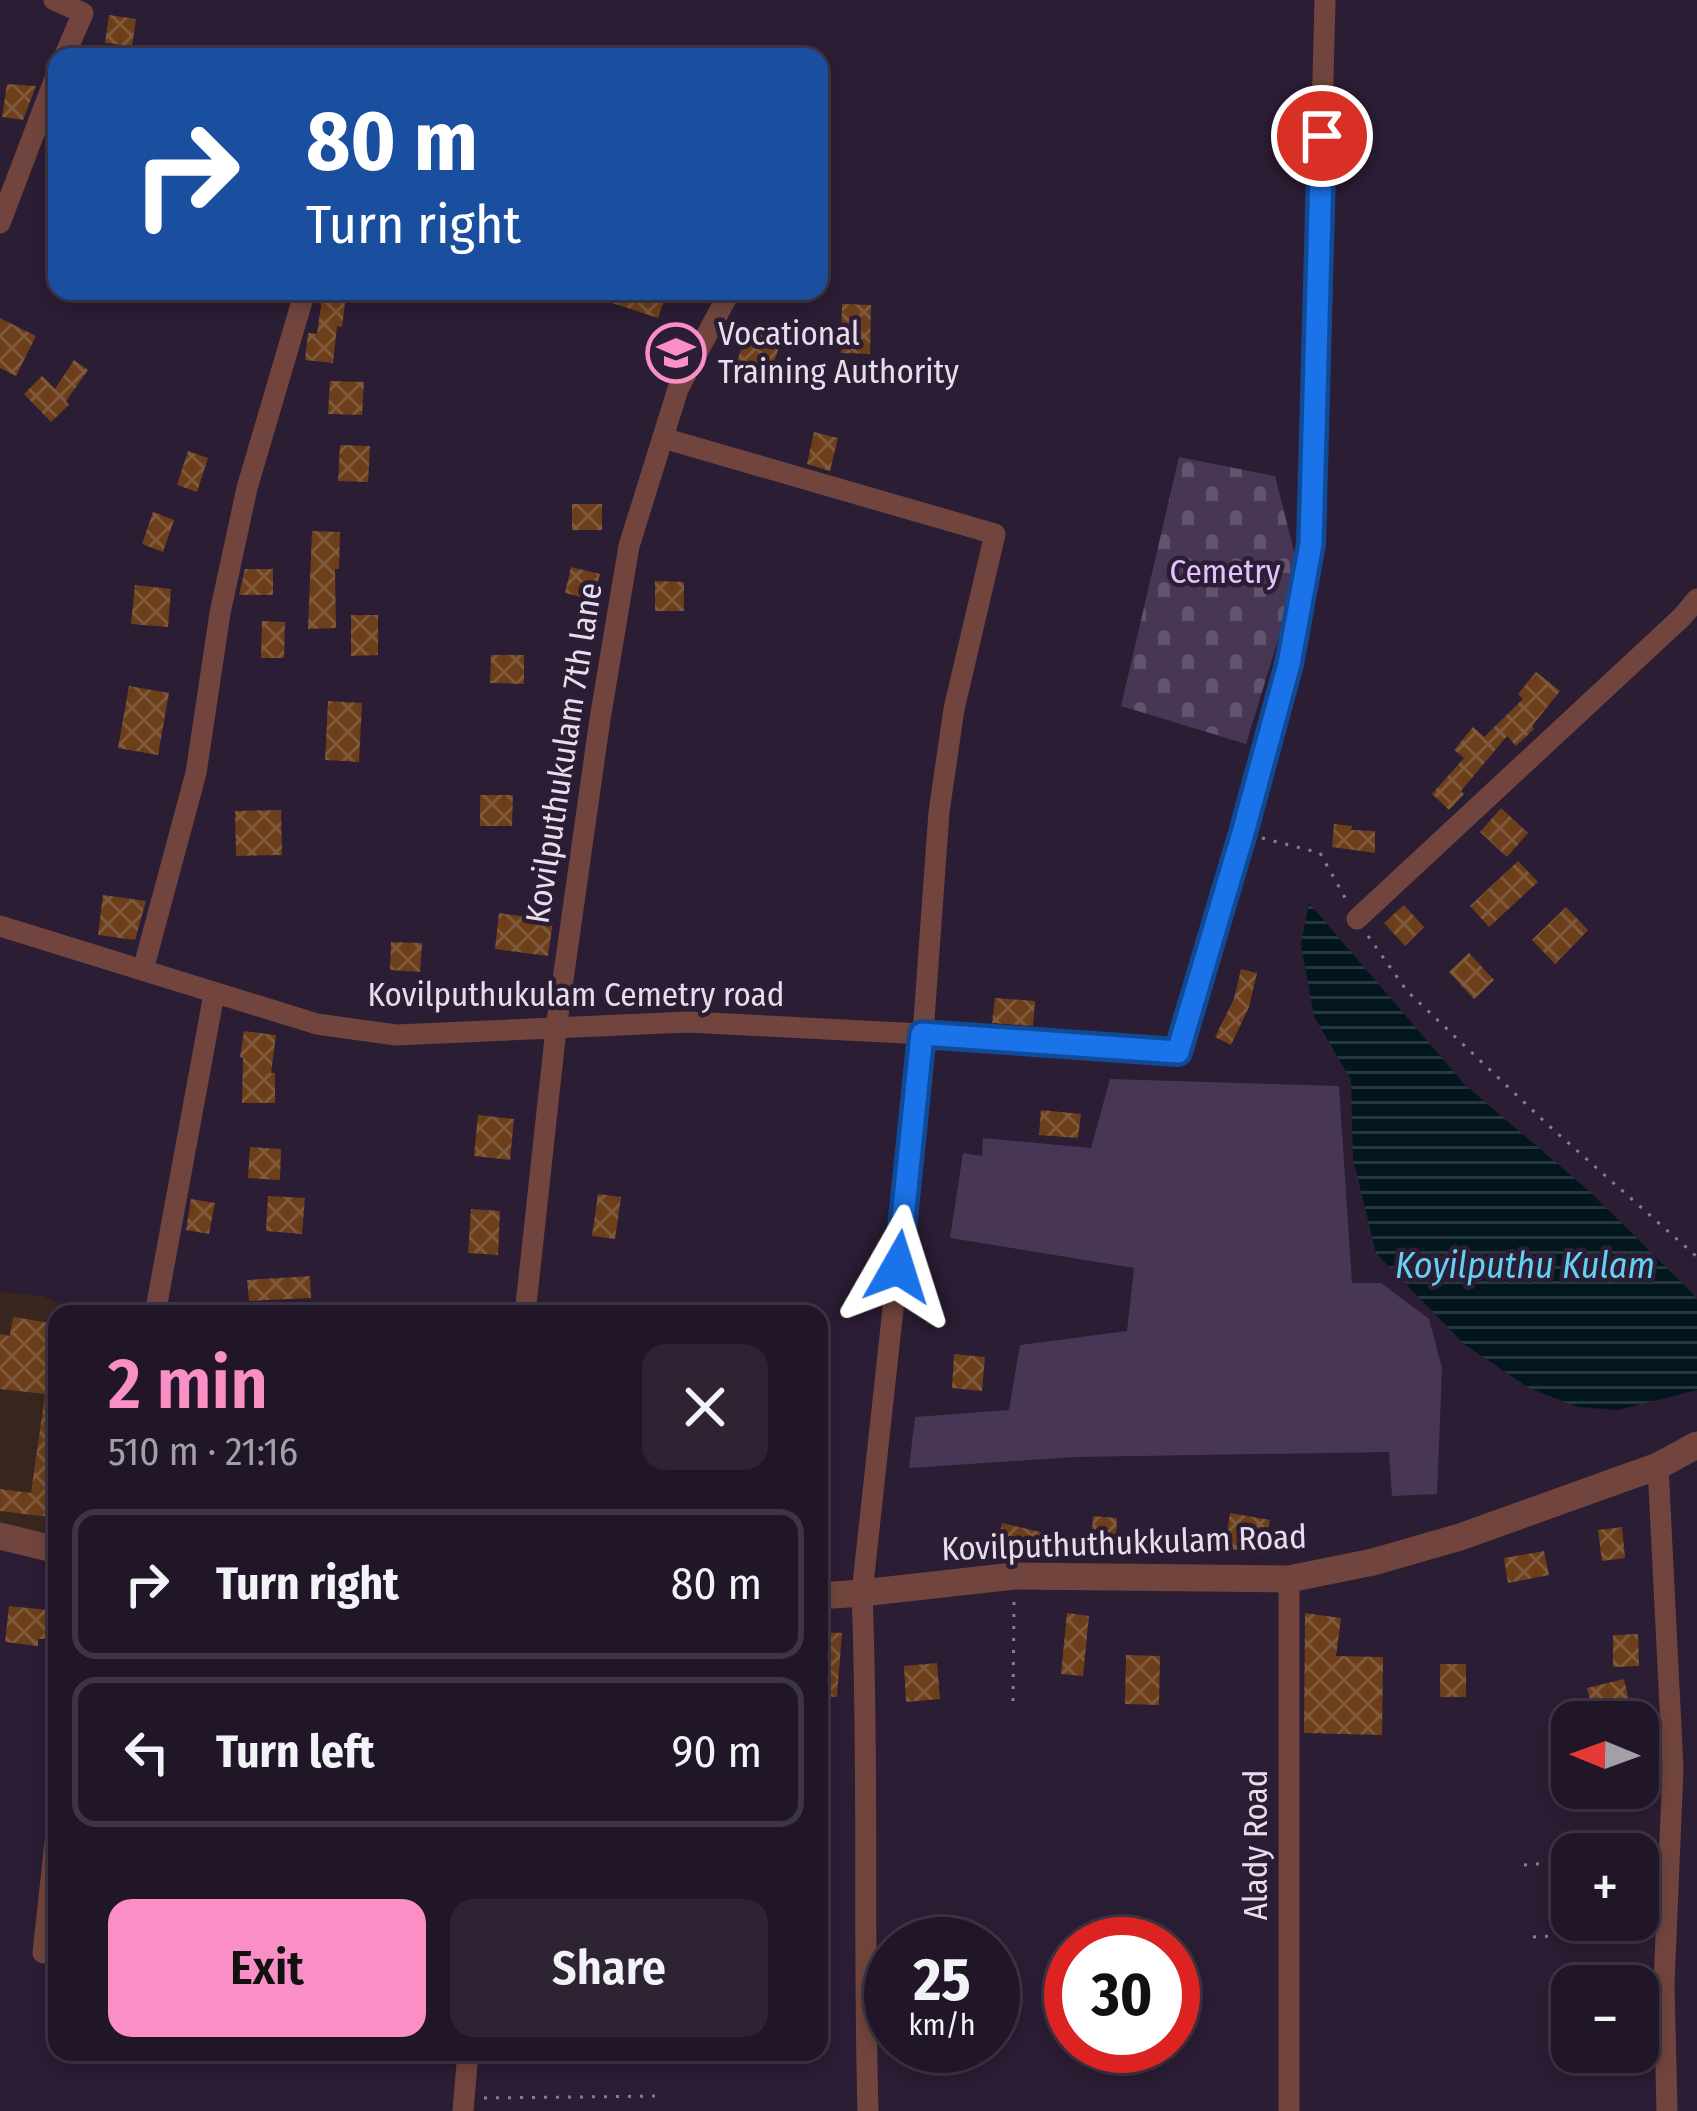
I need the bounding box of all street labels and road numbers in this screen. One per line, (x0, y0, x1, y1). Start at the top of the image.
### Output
street label: Kovilputhukulam 7th lane (517, 580, 611, 926)
street label: Kovilputhukulam Cemetry road (368, 975, 784, 1015)
street label: Kovilputhuthukkulam Road (941, 1517, 1307, 1569)
street label: Alady Road (1236, 1770, 1276, 1920)

